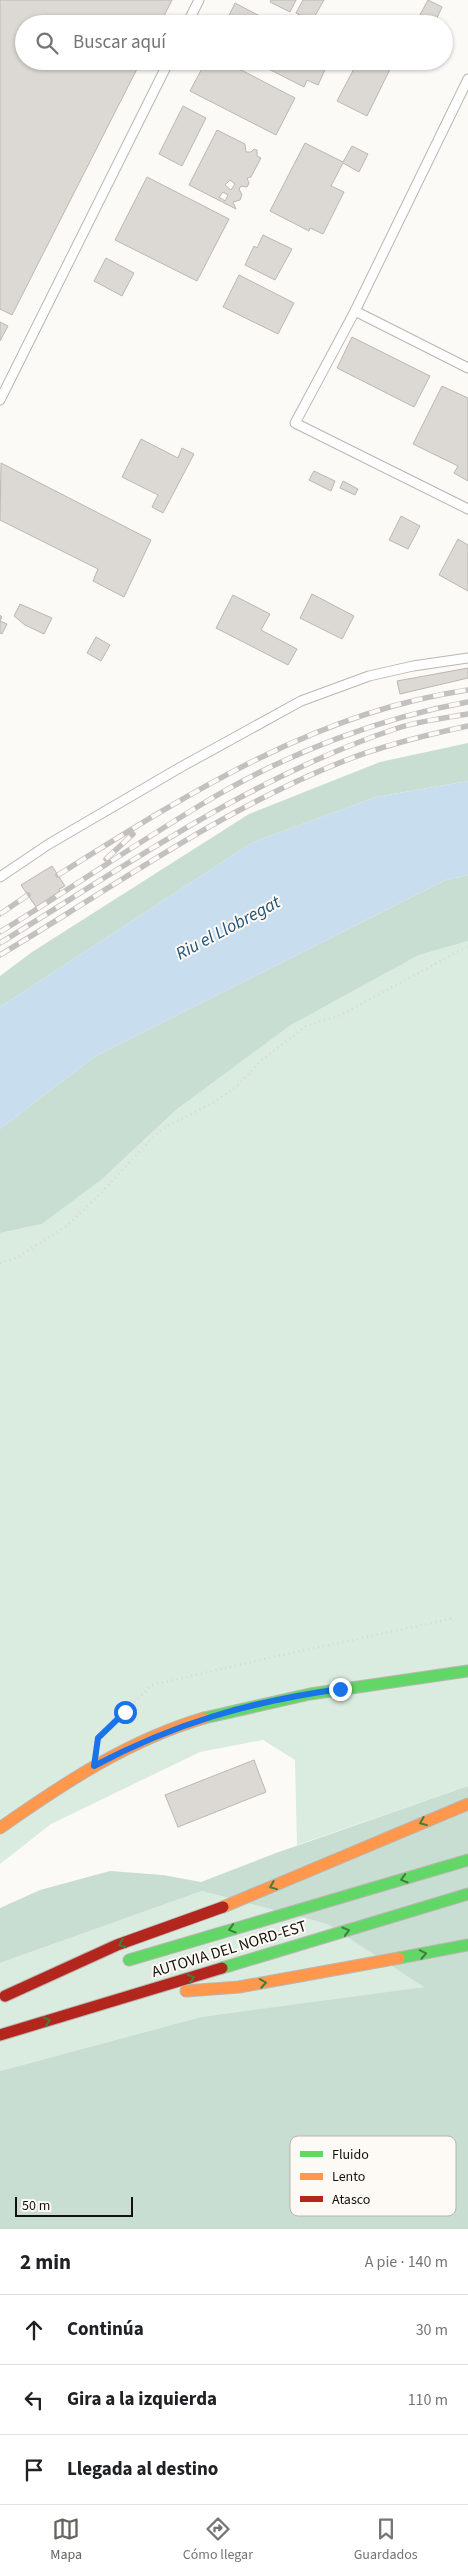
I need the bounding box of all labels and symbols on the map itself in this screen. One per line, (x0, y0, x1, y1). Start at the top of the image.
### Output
water label: Riu el Llobregat (171, 889, 286, 966)
route end (329, 1678, 352, 1701)
route start (114, 1701, 137, 1724)
one-way arrow (419, 1816, 428, 1827)
one-way arrow (401, 1873, 409, 1883)
one-way arrow (270, 1880, 278, 1890)
street label: AUTOVIA DEL NORD-EST (149, 1915, 310, 1983)
one-way arrow (228, 1924, 236, 1934)
one-way arrow (341, 1926, 350, 1936)
one-way arrow (118, 1938, 126, 1948)
one-way arrow (418, 1950, 427, 1960)
one-way arrow (186, 1973, 194, 1983)
one-way arrow (258, 1978, 267, 1988)
one-way arrow (42, 2017, 50, 2027)
legend (290, 2136, 456, 2216)
text: Fluido (332, 2145, 369, 2165)
text: Lento (332, 2167, 365, 2187)
text: Atasco (332, 2190, 370, 2210)
scale bar (15, 2194, 132, 2217)

